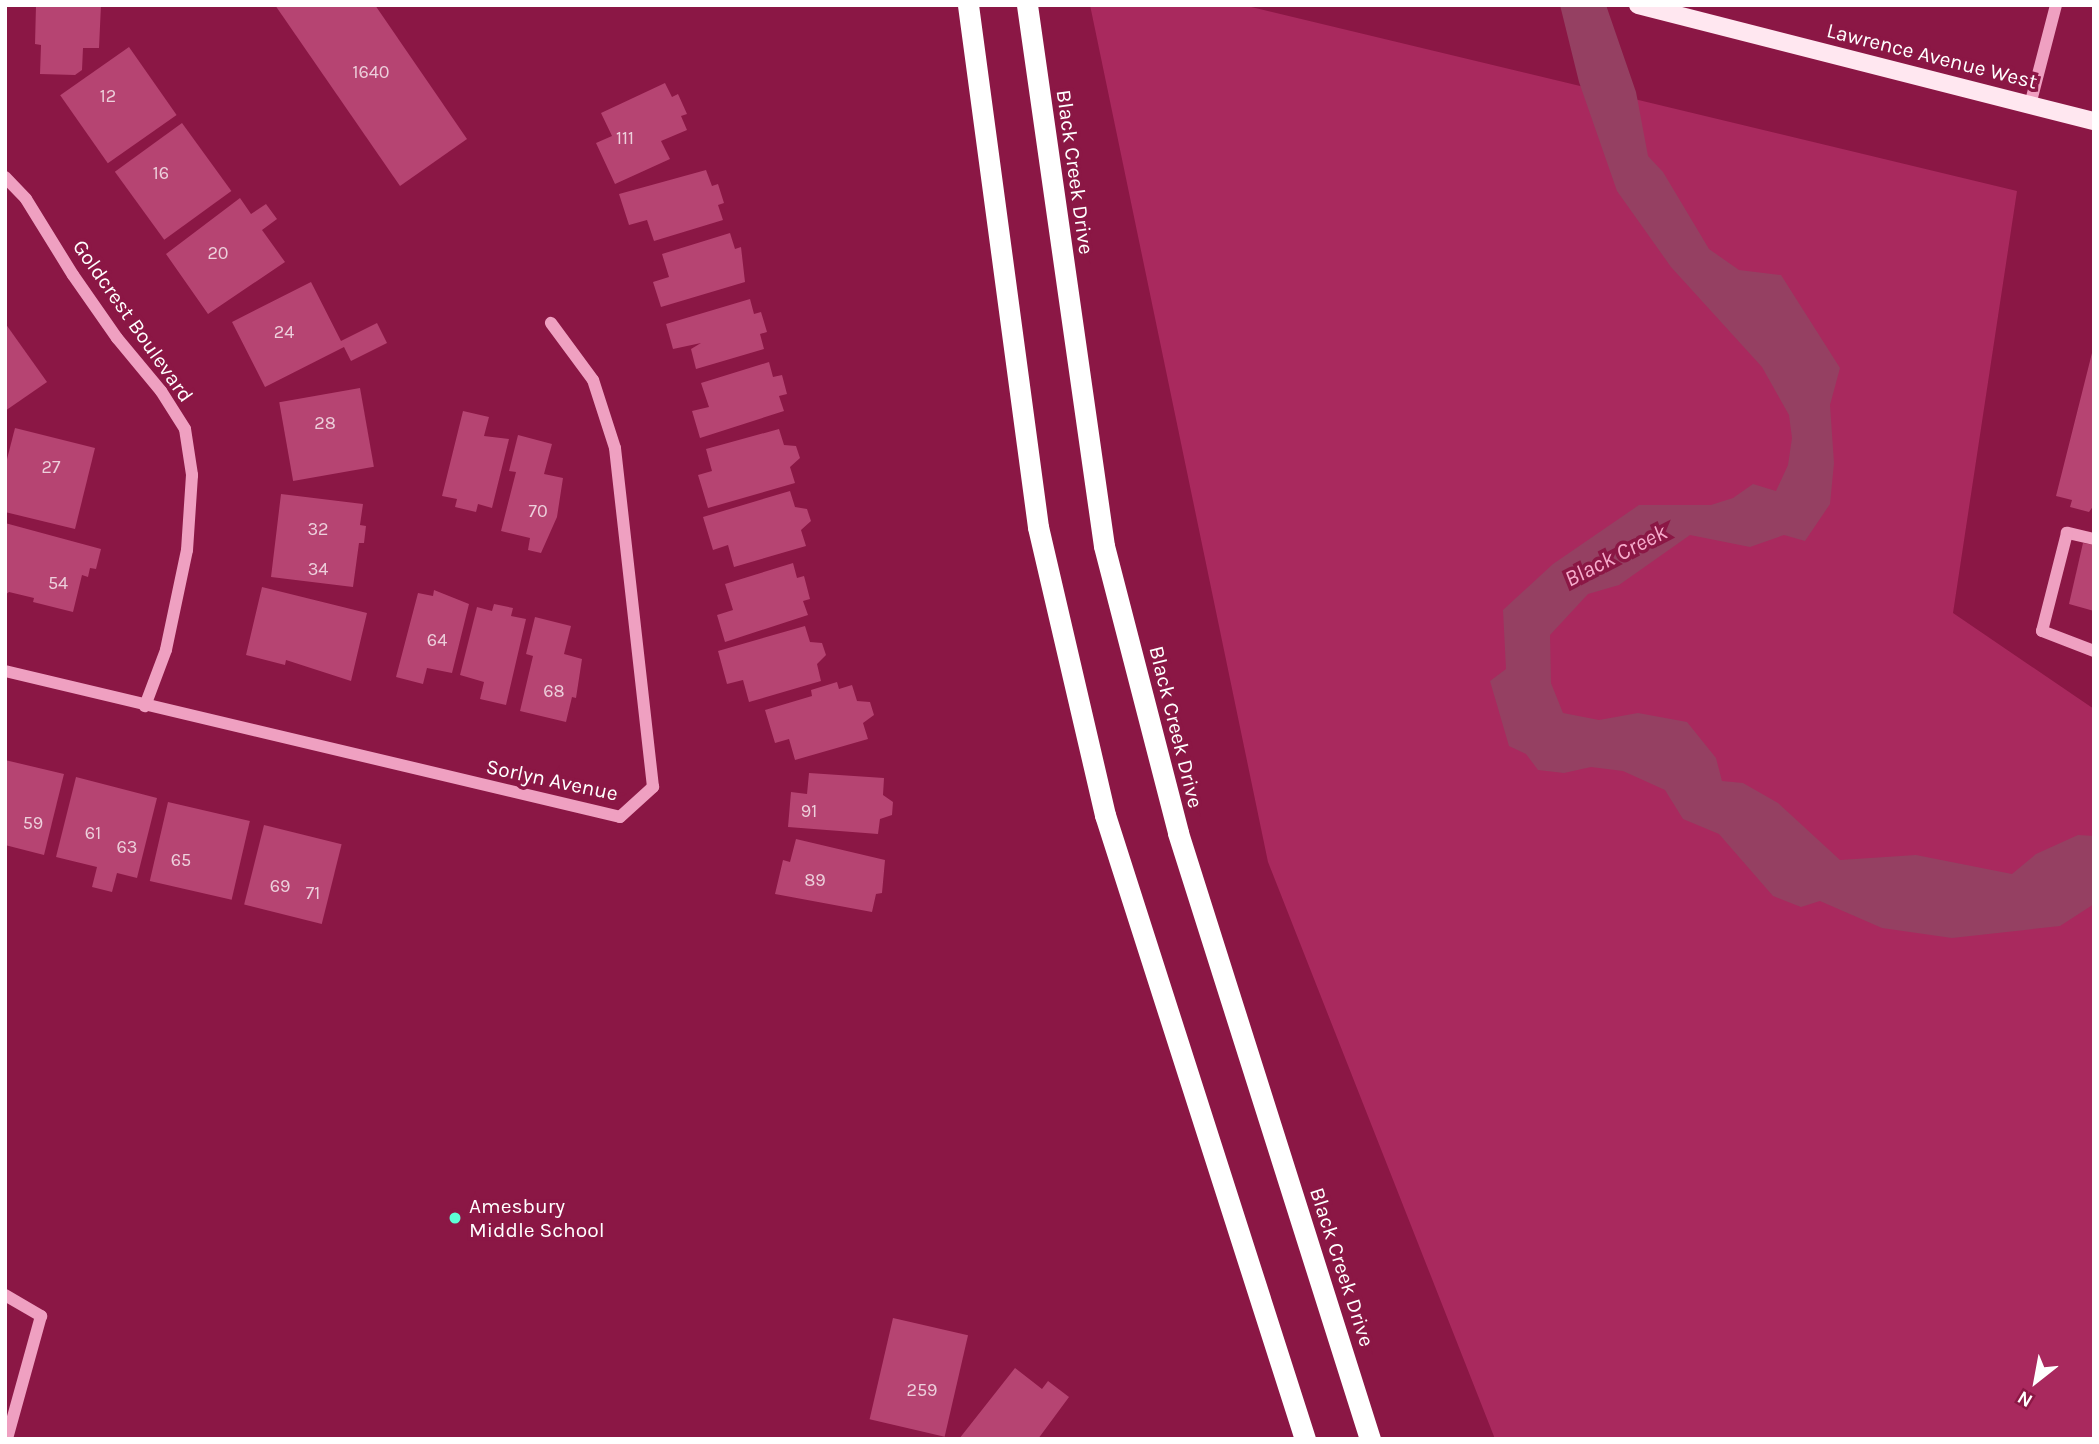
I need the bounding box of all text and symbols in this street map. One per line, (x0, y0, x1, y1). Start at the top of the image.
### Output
street label: Lawrence Avenue West (1824, 18, 2040, 94)
house number: 1640 (353, 61, 389, 83)
house number: 12 (100, 85, 116, 107)
street label: Black Creek Drive (1051, 88, 1099, 256)
house number: 111 (616, 127, 634, 149)
house number: 16 (153, 162, 169, 184)
street label: Goldcrest Boulevard (67, 235, 199, 407)
house number: 20 (207, 242, 229, 264)
house number: 24 (274, 321, 294, 343)
house number: 28 (314, 412, 336, 434)
house number: 27 (42, 456, 60, 478)
house number: 70 (528, 500, 548, 522)
house number: 32 (307, 518, 329, 540)
water label: Black Creek (1560, 518, 1672, 594)
house number: 34 (308, 558, 328, 580)
house number: 54 (48, 572, 68, 594)
house number: 64 (427, 629, 447, 651)
street label: Black Creek Drive (1144, 643, 1208, 811)
house number: 68 (543, 680, 565, 702)
street label: Sorlyn Avenue (484, 754, 620, 806)
house number: 91 (801, 800, 817, 822)
house number: 59 (23, 812, 43, 834)
house number: 61 (85, 822, 101, 844)
house number: 63 (117, 836, 137, 858)
house number: 65 (171, 849, 191, 871)
house number: 89 (804, 869, 826, 891)
house number: 69 (270, 875, 290, 897)
house number: 71 (306, 882, 320, 904)
street label: Black Creek Drive (1304, 1184, 1380, 1350)
place label: Amesbury Middle School (469, 1193, 605, 1243)
marker: Amesbury Middle School (447, 1210, 463, 1226)
north arrow (2001, 1346, 2071, 1416)
house number: 259 (906, 1379, 938, 1401)
text: N (2014, 1386, 2037, 1412)

